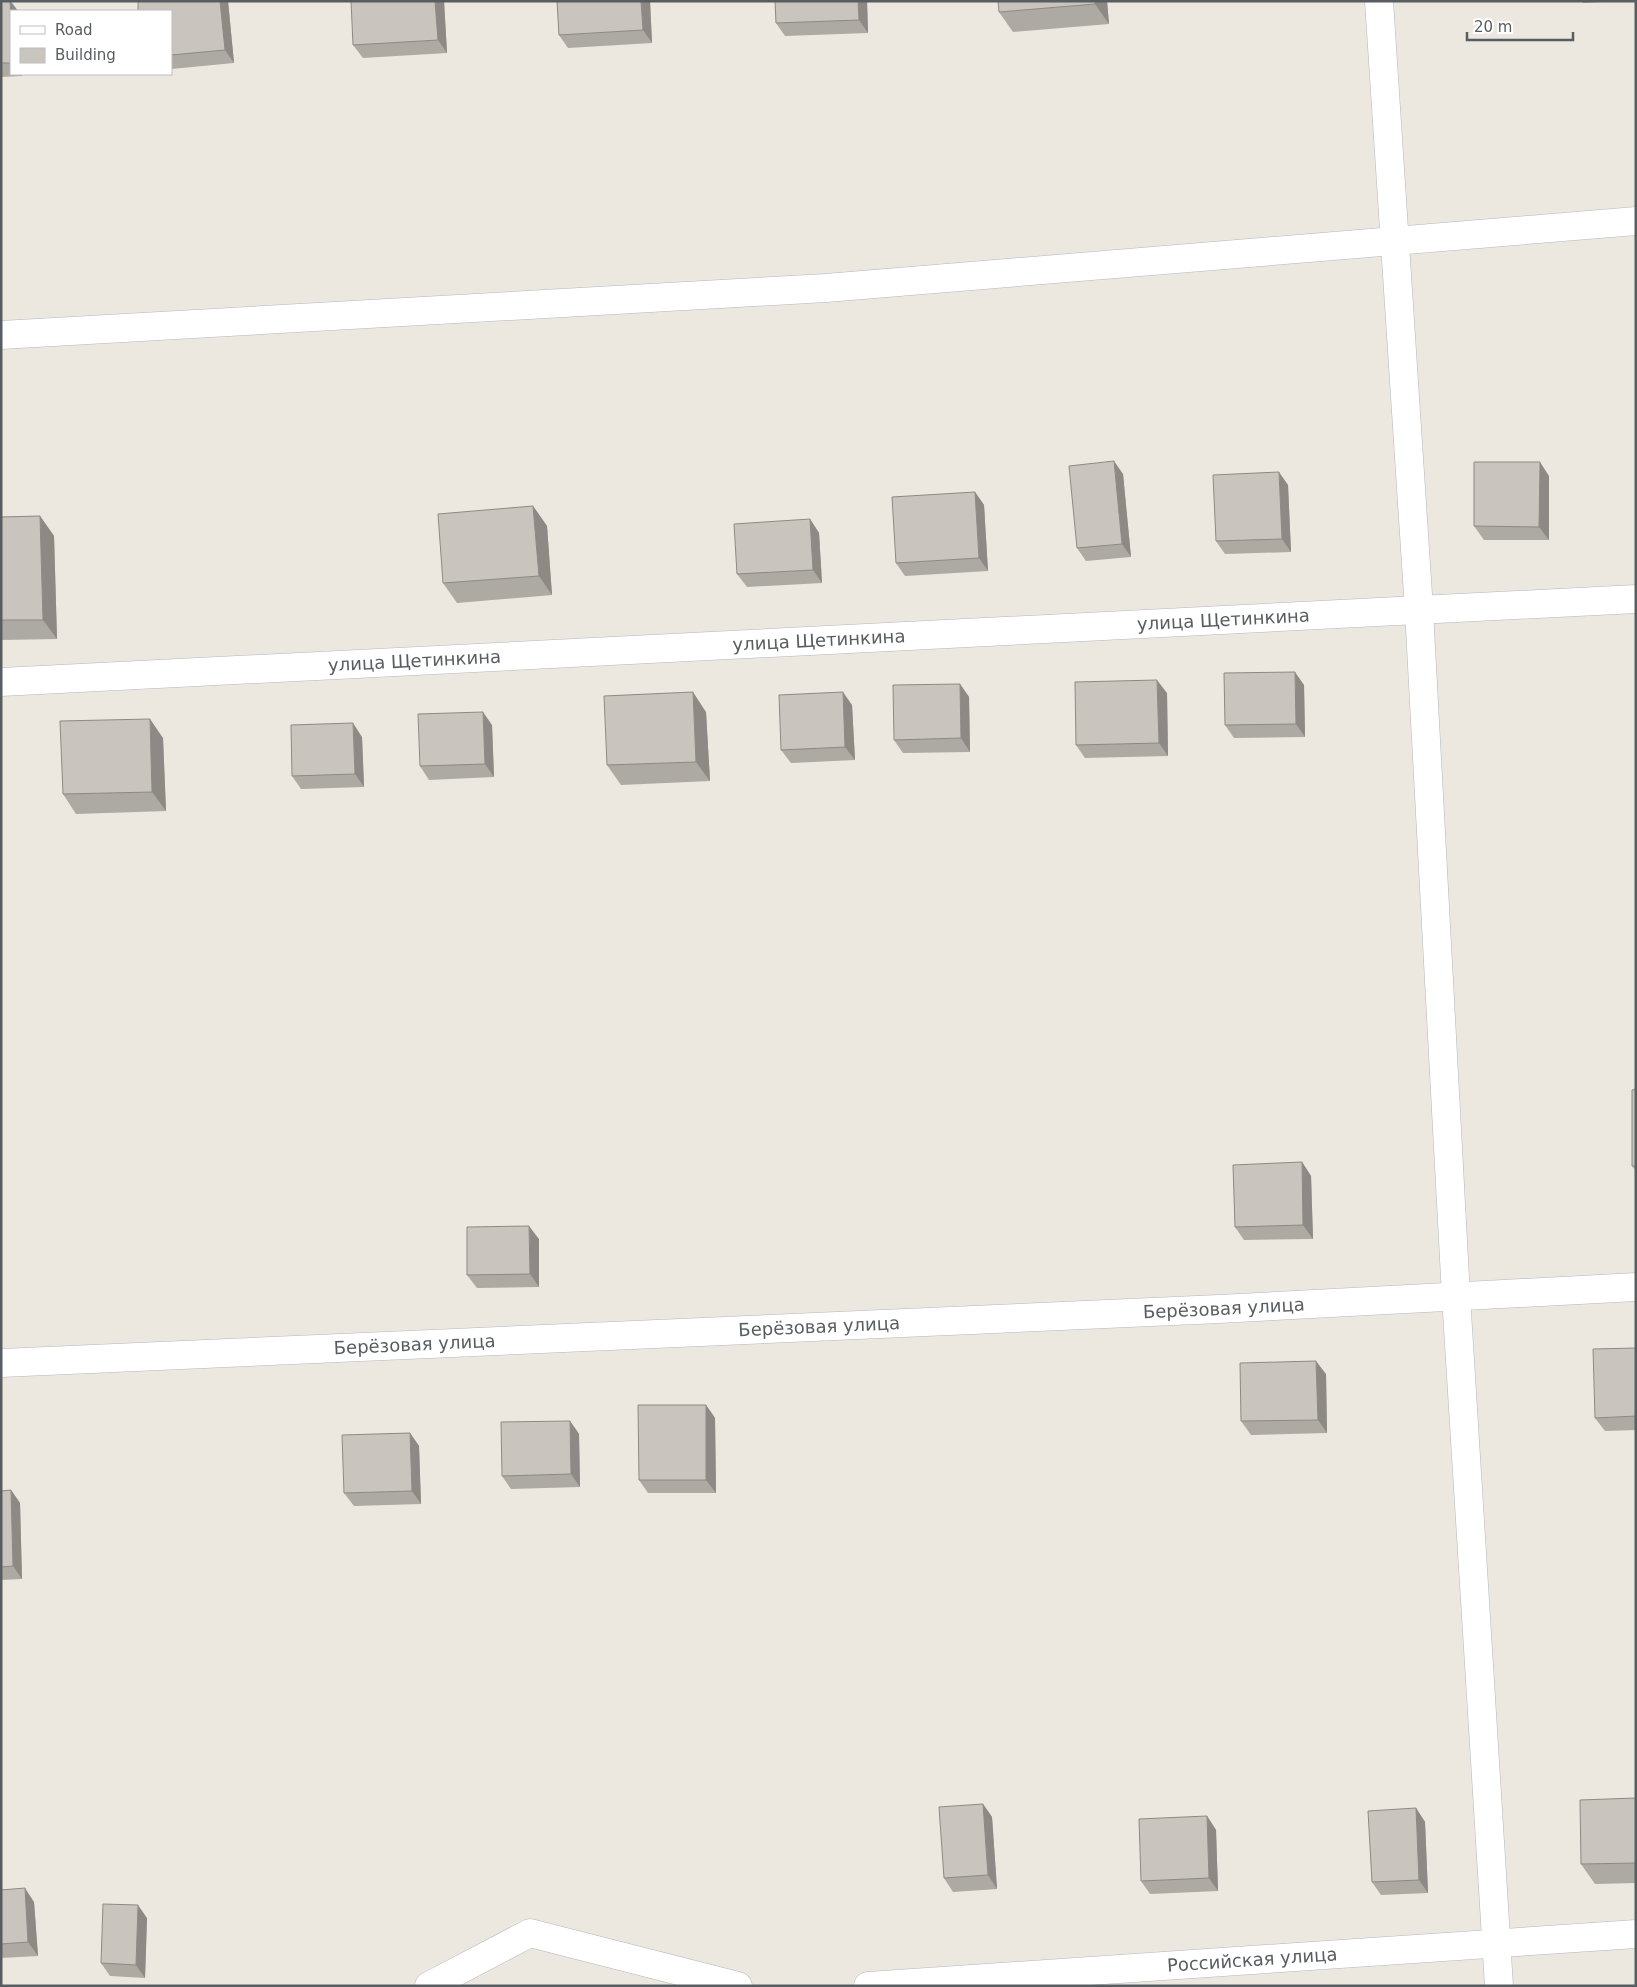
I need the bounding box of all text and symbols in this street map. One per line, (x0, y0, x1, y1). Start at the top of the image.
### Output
legend (10, 10, 172, 75)
scale bar (1467, 10, 1573, 42)
text: 20 m (1474, 18, 1512, 36)
text: Road (55, 21, 93, 39)
text: Building (55, 46, 116, 64)
street label: улица Щетинкина (1136, 605, 1310, 634)
street label: улица Щетинкина (732, 625, 906, 655)
street label: улица Щетинкина (327, 646, 501, 675)
street label: Берёзовая улица (1142, 1293, 1305, 1322)
street label: Берёзовая улица (738, 1312, 901, 1340)
street label: Берёзовая улица (333, 1330, 496, 1358)
street label: Российская улица (1166, 1943, 1338, 1976)

